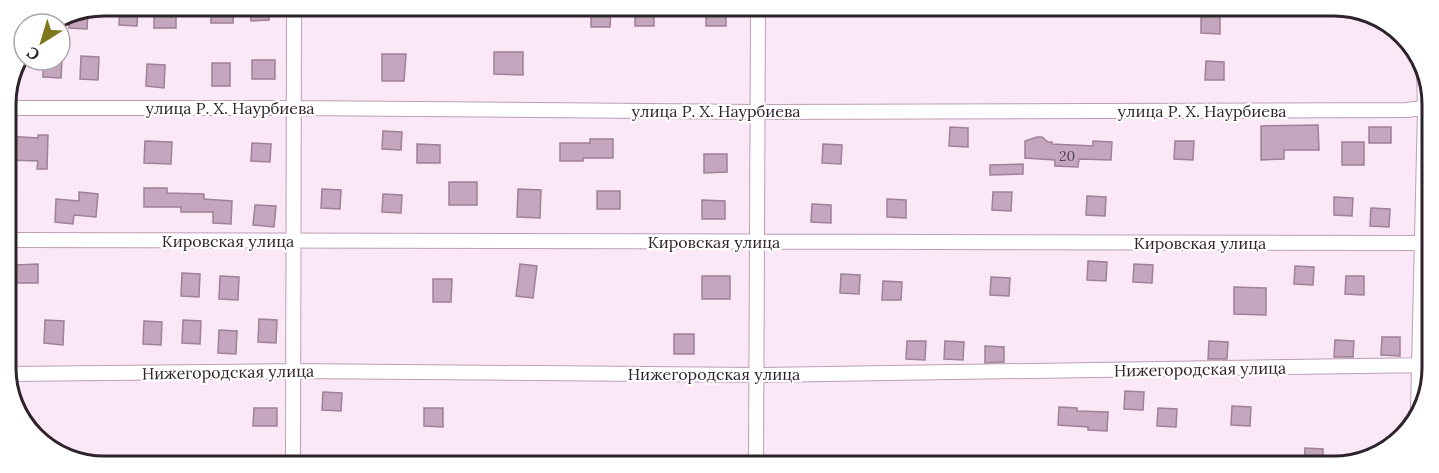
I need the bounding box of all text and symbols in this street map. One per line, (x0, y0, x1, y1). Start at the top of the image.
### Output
north arrow (12, 12, 72, 72)
text: С (23, 43, 43, 65)
street label: улица Р. Х. Наурбиева (145, 98, 315, 118)
street label: улица Р. Х. Наурбиева (631, 101, 801, 121)
street label: улица Р. Х. Наурбиева (1117, 101, 1287, 121)
house number: 20 (1059, 147, 1075, 165)
street label: Кировская улица (162, 231, 294, 251)
street label: Кировская улица (648, 232, 780, 252)
street label: Кировская улица (1134, 233, 1266, 253)
street label: Нижегородская улица (1114, 357, 1286, 381)
street label: Нижегородская улица (142, 360, 314, 384)
street label: Нижегородская улица (628, 364, 800, 384)

